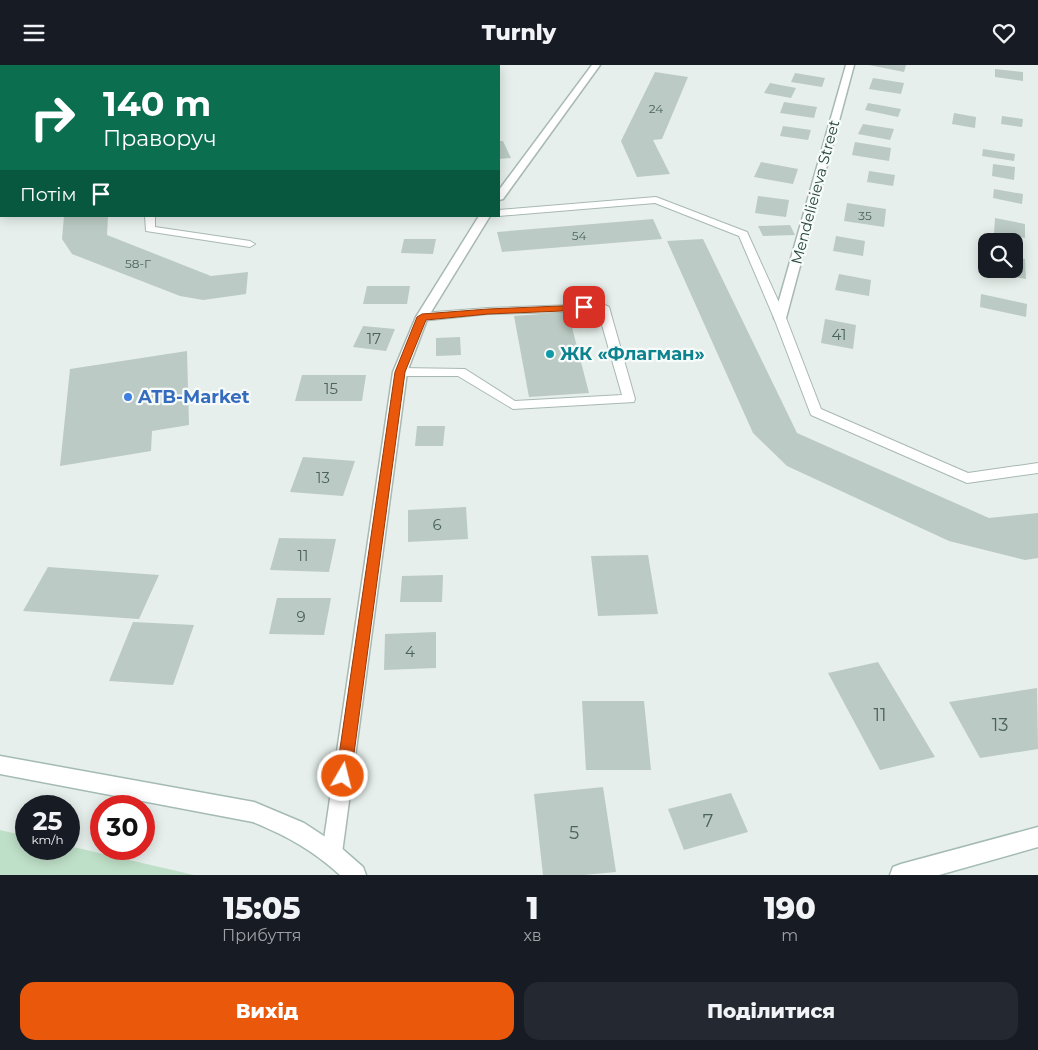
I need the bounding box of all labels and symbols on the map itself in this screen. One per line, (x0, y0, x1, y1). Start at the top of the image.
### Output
house number: 24 (649, 101, 663, 116)
street label: Mendelieieva Street (787, 118, 843, 266)
house number: 35 (858, 208, 872, 223)
house number: 54 (572, 228, 586, 243)
house number: 58-Г (125, 256, 151, 271)
pin (563, 286, 605, 328)
house number: 41 (832, 325, 846, 344)
house number: 17 (367, 329, 381, 348)
place label: ЖК «Флагман» (560, 343, 705, 365)
marker: ЖК «Флагман» (544, 348, 556, 360)
house number: 15 (324, 379, 338, 398)
place label: ATB-Market (137, 386, 250, 408)
marker: ATB-Market (122, 391, 134, 403)
house number: 13 (316, 468, 330, 487)
house number: 6 (432, 515, 442, 534)
house number: 11 (298, 546, 308, 565)
house number: 9 (296, 607, 306, 626)
house number: 4 (405, 642, 415, 661)
house number: 11 (874, 704, 887, 726)
house number: 13 (992, 714, 1008, 736)
position arrow (316, 749, 368, 801)
speed limit sign: 30 (90, 795, 155, 860)
house number: 7 (703, 810, 713, 832)
house number: 5 (569, 822, 579, 844)

